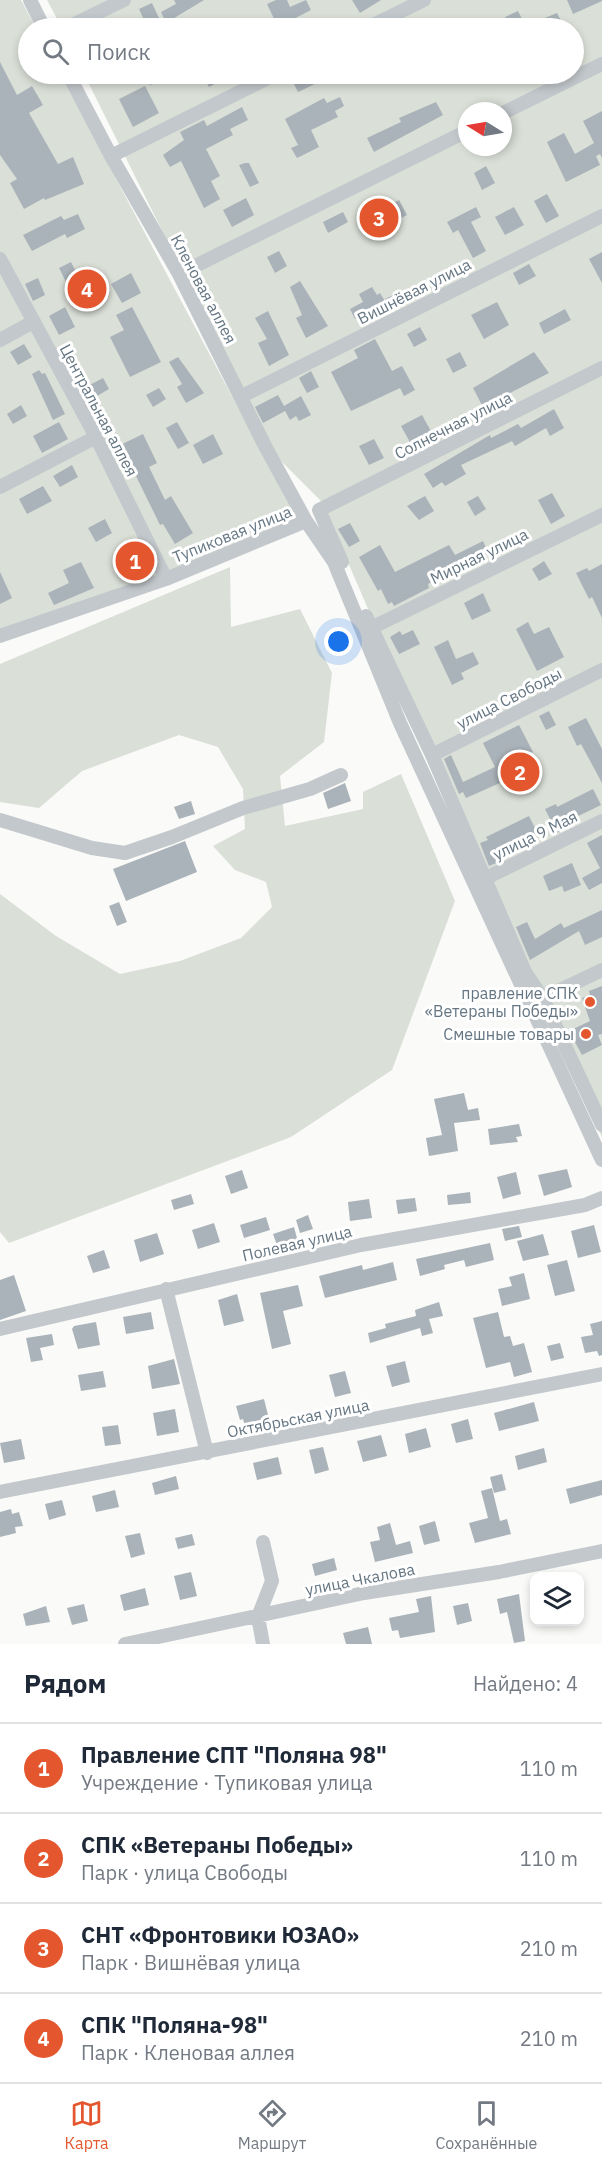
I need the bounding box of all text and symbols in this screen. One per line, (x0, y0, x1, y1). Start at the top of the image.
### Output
search box (18, 18, 584, 84)
icon: search (39, 35, 72, 68)
text: Поиск (87, 37, 151, 66)
north arrow (458, 102, 512, 156)
pin: 3 (360, 196, 398, 240)
street label: Кленовая аллея (167, 231, 241, 347)
street label: Вишнёвая улица (354, 254, 475, 328)
pin: 4 (68, 266, 106, 312)
street label: Центральная аллея (56, 340, 142, 480)
street label: Солнечная улица (391, 387, 516, 463)
street label: Тупиковая улица (170, 501, 295, 567)
street label: Мирная улица (427, 524, 532, 588)
pin: 1 (116, 538, 154, 584)
your location (324, 627, 353, 656)
street label: улица Свободы (453, 663, 565, 733)
pin: 2 (500, 750, 540, 794)
street label: улица 9 Мая (489, 806, 581, 864)
place label: правление СПК «Ветераны Победы» (425, 983, 578, 1021)
marker: правление СПК «Ветераны Победы» (583, 995, 597, 1009)
place label: Смешные товары (443, 1024, 574, 1044)
marker: Смешные товары (579, 1027, 593, 1041)
street label: Полевая улица (240, 1221, 354, 1265)
street label: Октябрьская улица (225, 1394, 371, 1442)
street label: улица Чкалова (304, 1558, 417, 1599)
map controls (530, 1572, 584, 1626)
button: layers (530, 1572, 584, 1626)
text: Рядом (24, 1666, 106, 1700)
text: Найдено: 4 (473, 1670, 578, 1697)
text: Правление СПТ "Поляна 98" (81, 1740, 387, 1769)
text: 1 (38, 1755, 50, 1782)
text: 110 m (520, 1755, 578, 1782)
text: Учреждение · Тупиковая улица (81, 1769, 373, 1796)
text: СПК «Ветераны Победы» (81, 1830, 353, 1859)
text: 2 (38, 1845, 50, 1872)
text: 110 m (520, 1845, 578, 1872)
text: Парк · улица Свободы (81, 1859, 288, 1886)
text: СНТ «Фронтовики ЮЗАО» (81, 1920, 359, 1949)
text: 3 (38, 1935, 50, 1962)
text: 210 m (520, 1935, 578, 1962)
text: Парк · Вишнёвая улица (81, 1949, 300, 1976)
text: СПК "Поляна-98" (81, 2010, 268, 2039)
text: 4 (38, 2025, 50, 2052)
text: 210 m (520, 2025, 578, 2052)
text: Парк · Кленовая аллея (81, 2039, 295, 2066)
tab: Карта (65, 2097, 109, 2153)
tab: Маршрут (238, 2097, 306, 2153)
tab: Сохранённые (435, 2097, 537, 2153)

